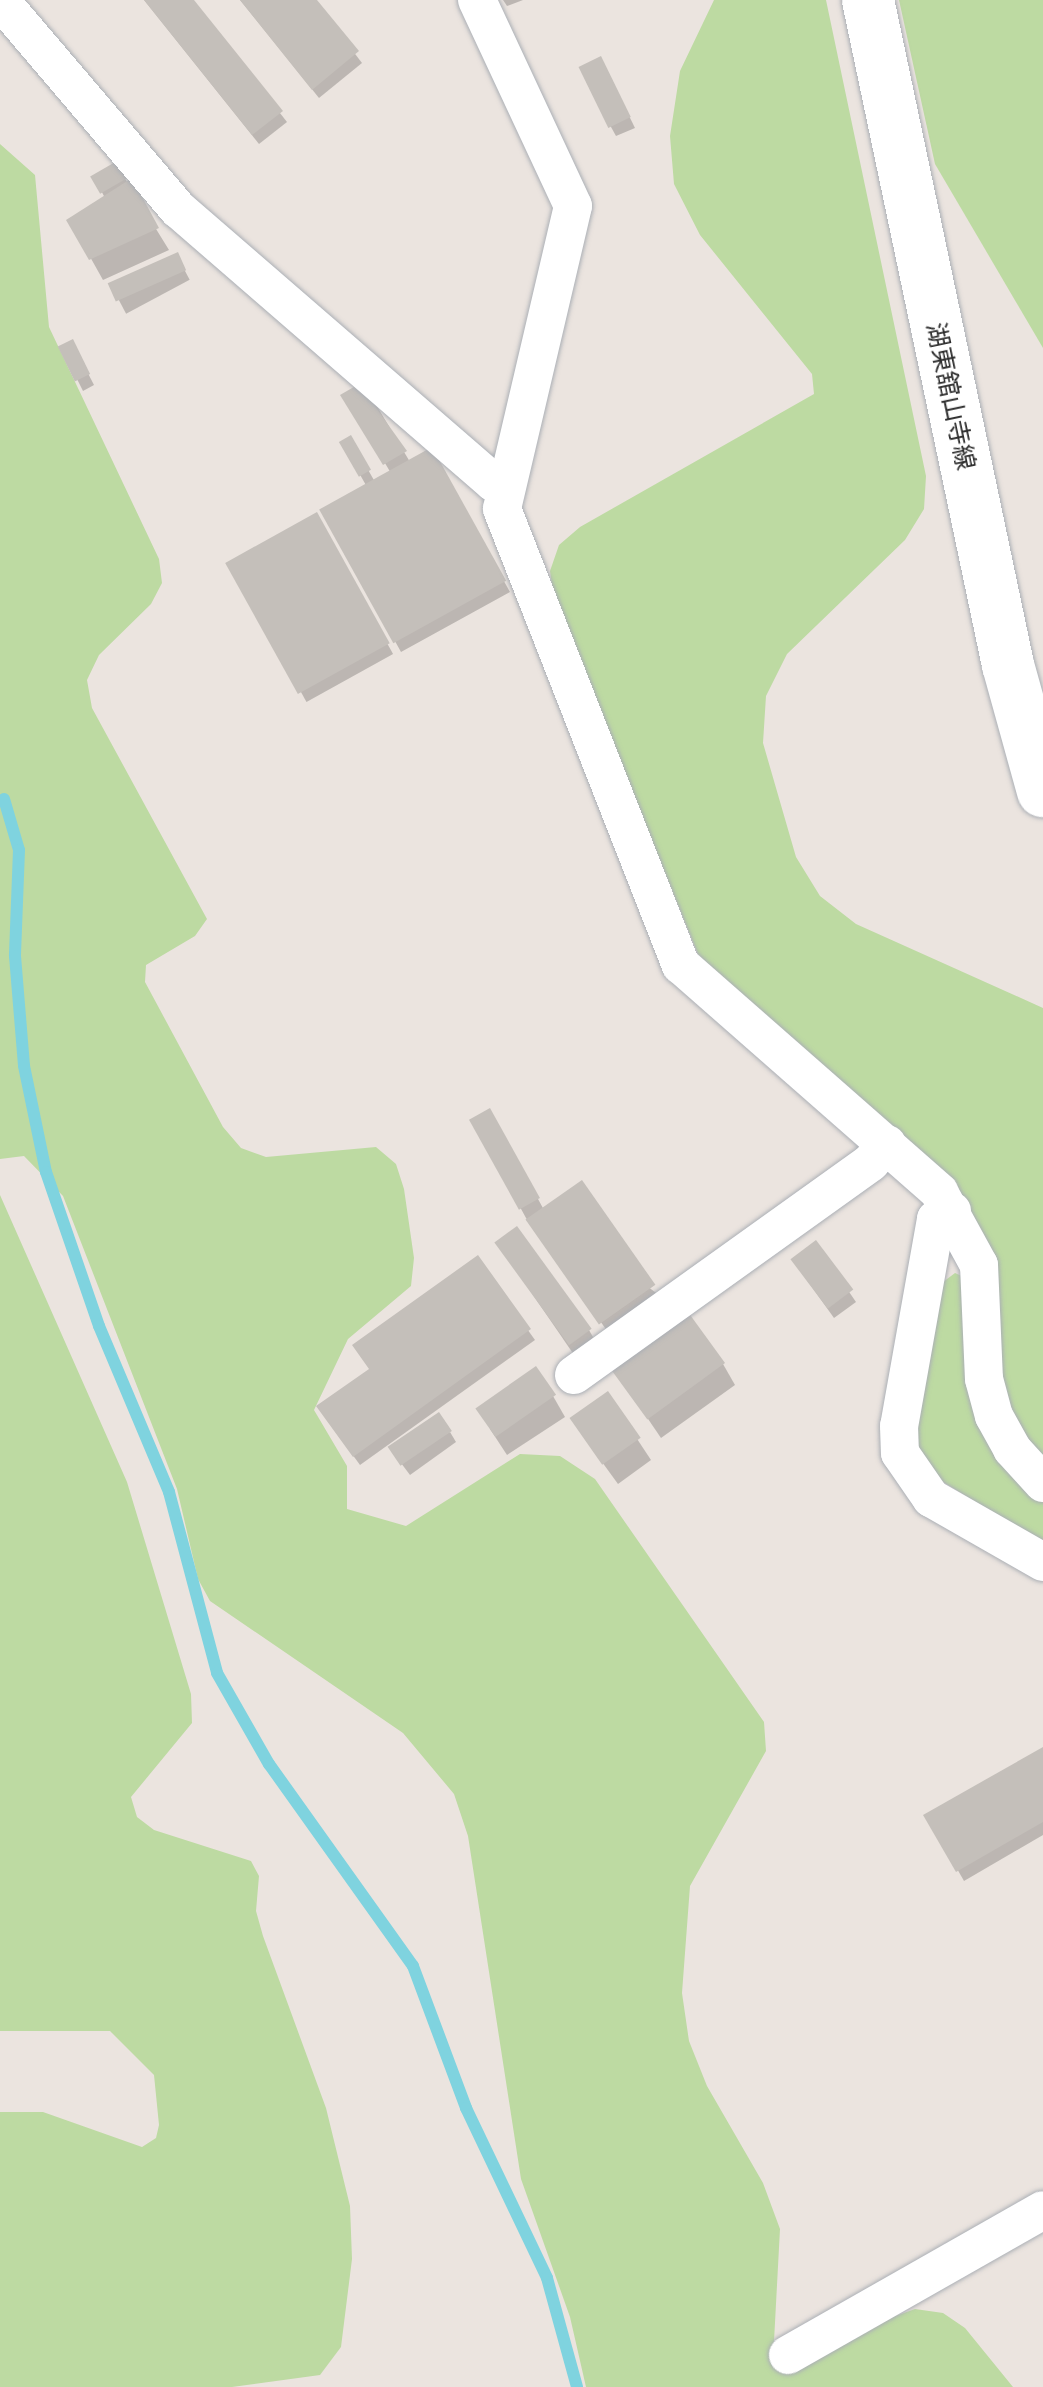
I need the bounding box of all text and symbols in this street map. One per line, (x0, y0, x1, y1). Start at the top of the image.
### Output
street label: 湖東舘山寺線 (922, 320, 982, 472)

